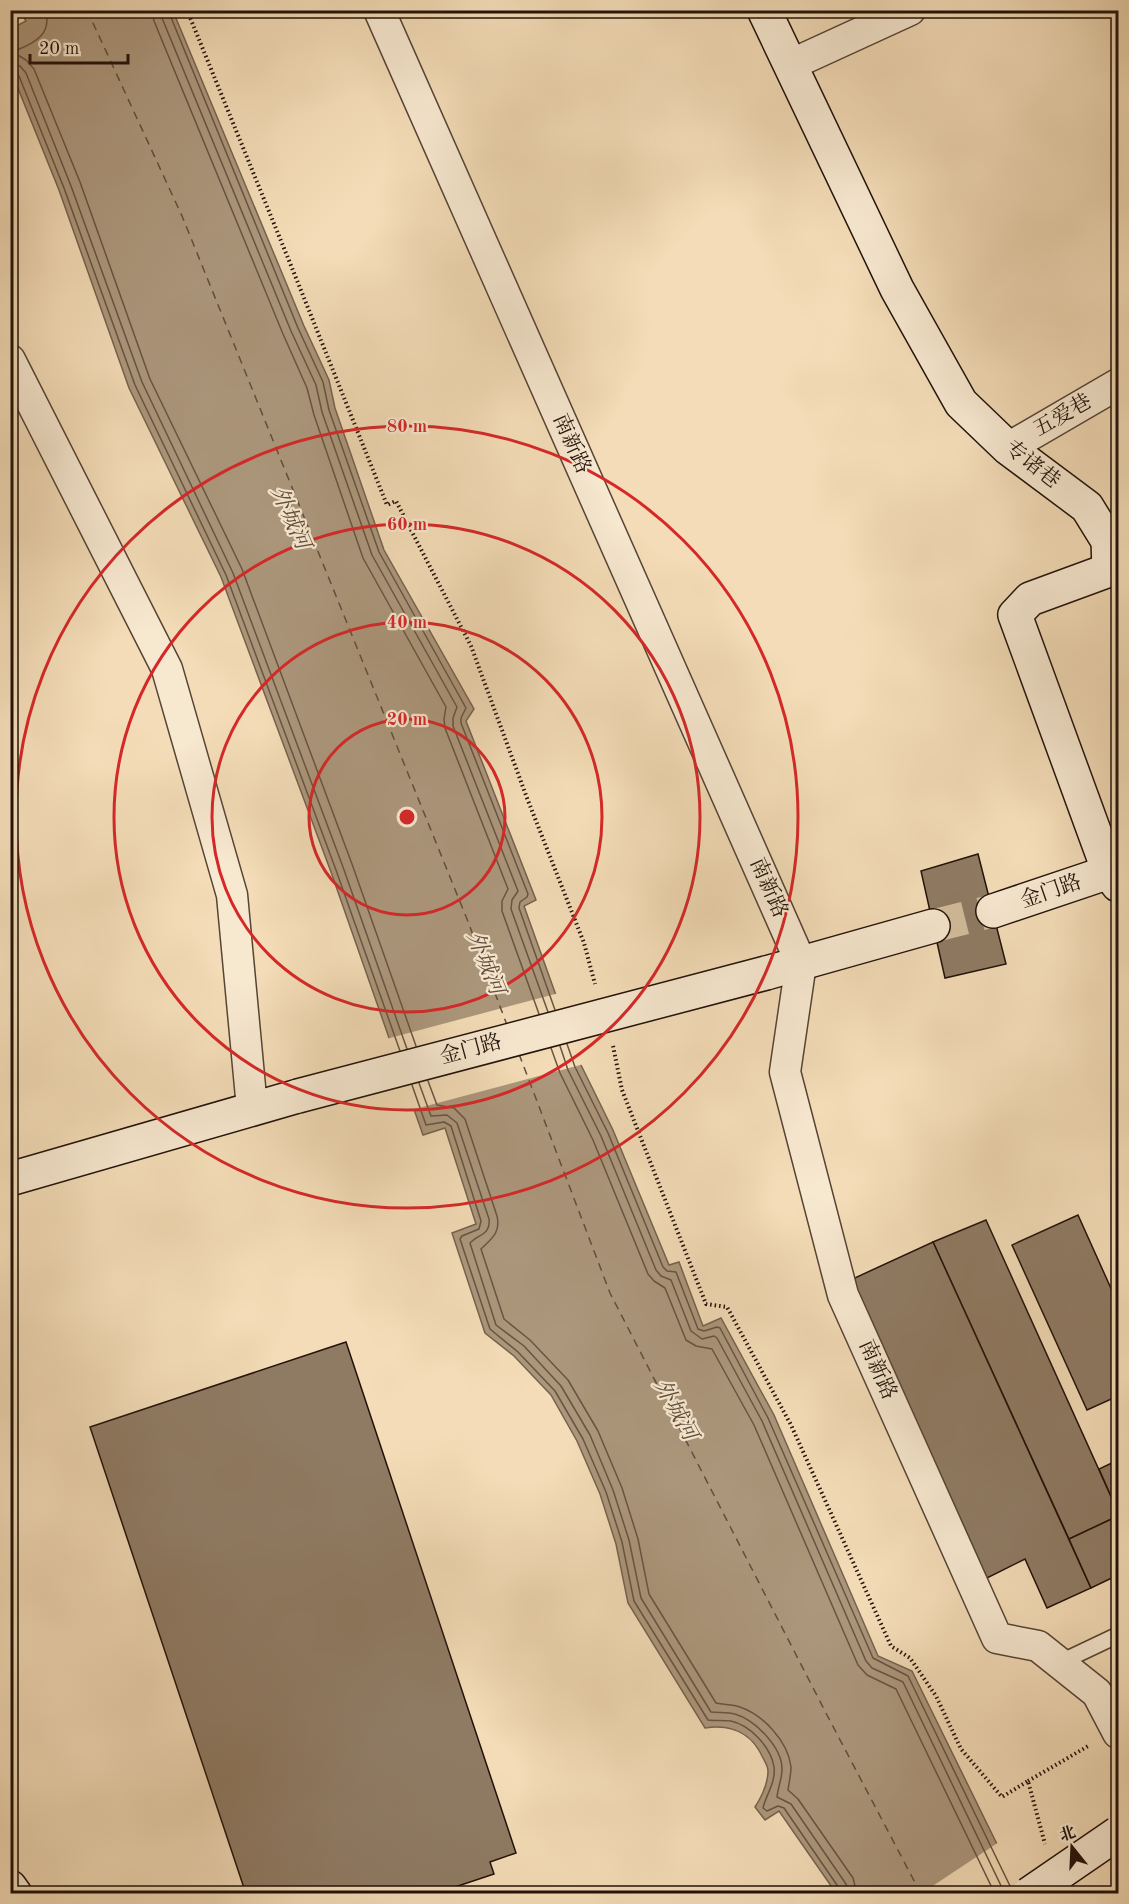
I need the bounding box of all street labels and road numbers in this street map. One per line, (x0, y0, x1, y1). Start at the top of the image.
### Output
street label: 五爱巷 (1029, 389, 1096, 441)
street label: 南新路 (549, 410, 595, 477)
street label: 专诸巷 (1001, 436, 1065, 493)
street label: 南新路 (746, 854, 792, 921)
street label: 金门路 (1017, 870, 1084, 912)
street label: 金门路 (437, 1030, 504, 1068)
street label: 南新路 (855, 1336, 901, 1403)

